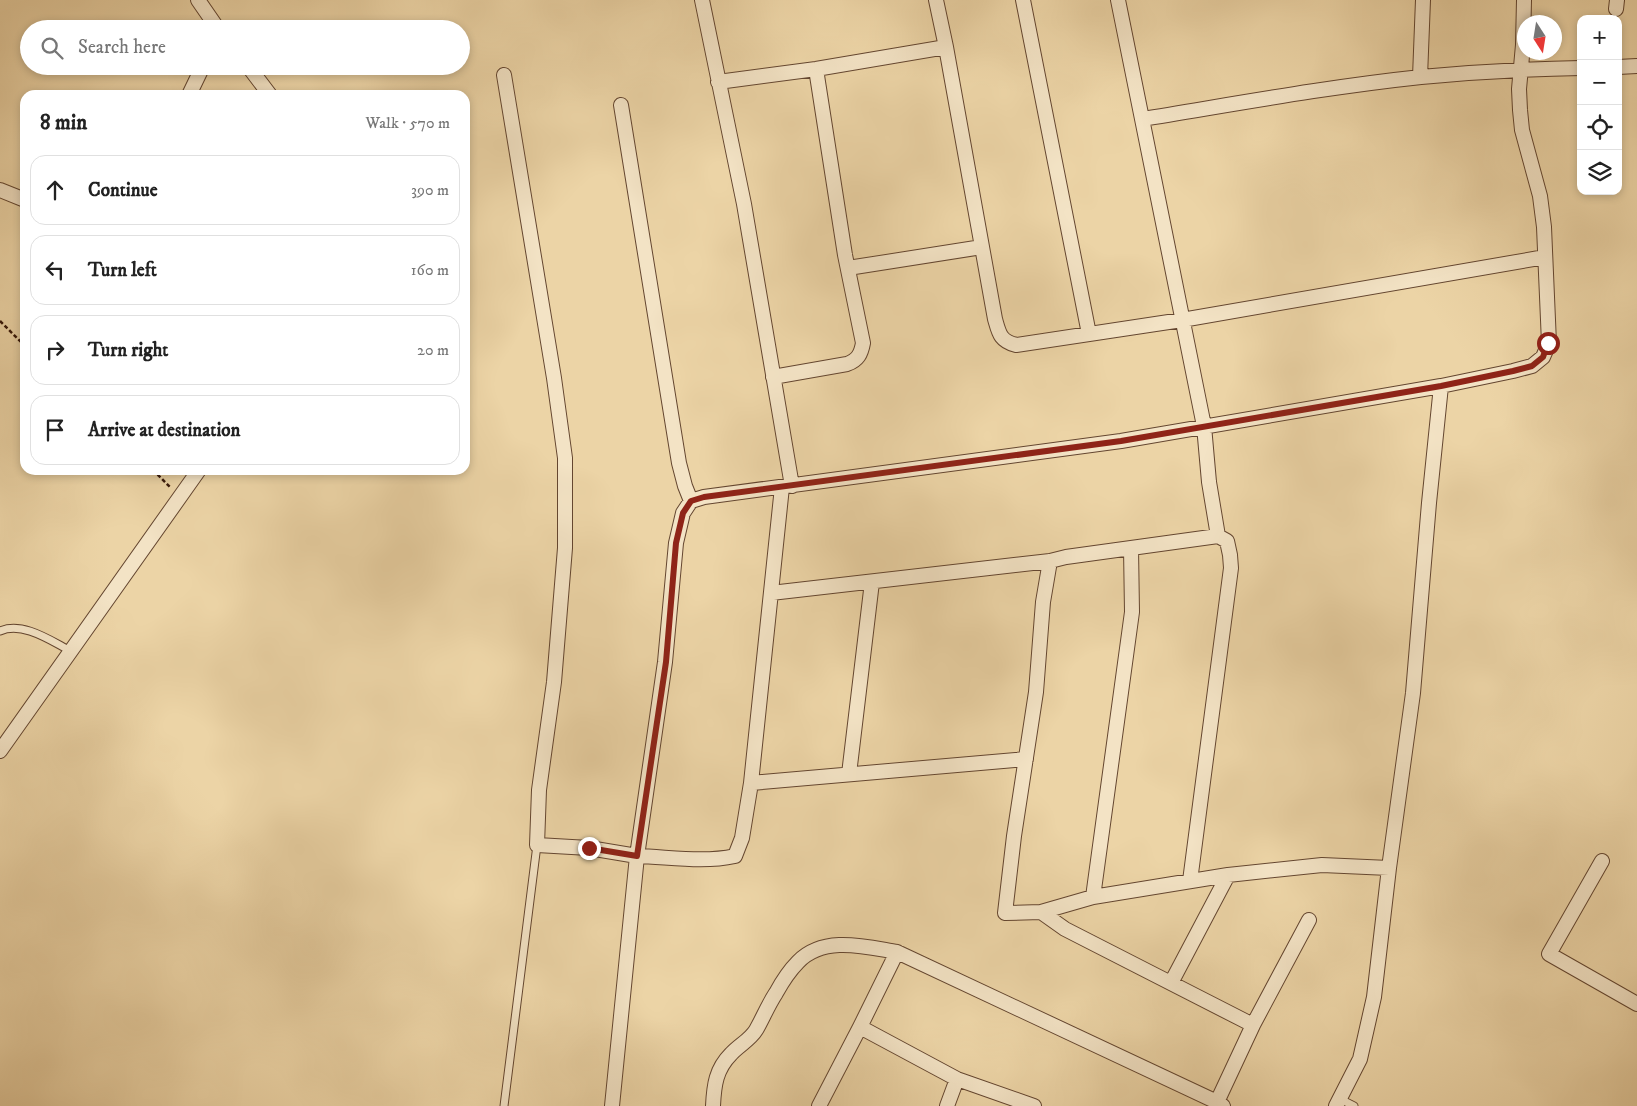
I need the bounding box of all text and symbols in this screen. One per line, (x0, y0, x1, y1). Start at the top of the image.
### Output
north arrow (1517, 15, 1562, 60)
map controls (1577, 15, 1622, 195)
button: + (1577, 15, 1622, 60)
search box (20, 20, 470, 75)
icon: search (38, 34, 66, 62)
text: Search here (78, 36, 166, 59)
button: − (1577, 60, 1622, 105)
button: locate (1577, 105, 1622, 150)
text: 8 min (40, 110, 87, 136)
text: Walk · 570 m (366, 113, 450, 133)
button: layers (1577, 150, 1622, 195)
icon: ahead (41, 176, 69, 204)
text: Continue (88, 179, 158, 202)
text: 390 m (411, 180, 449, 200)
icon: left (41, 256, 69, 284)
text: Turn left (88, 259, 157, 282)
text: 160 m (411, 260, 449, 280)
route start (1537, 332, 1560, 355)
icon: right (41, 336, 69, 364)
text: Turn right (88, 339, 168, 362)
text: 20 m (417, 340, 449, 360)
icon: arrive (41, 416, 69, 444)
text: Arrive at destination (88, 419, 240, 442)
route end (578, 837, 601, 860)

